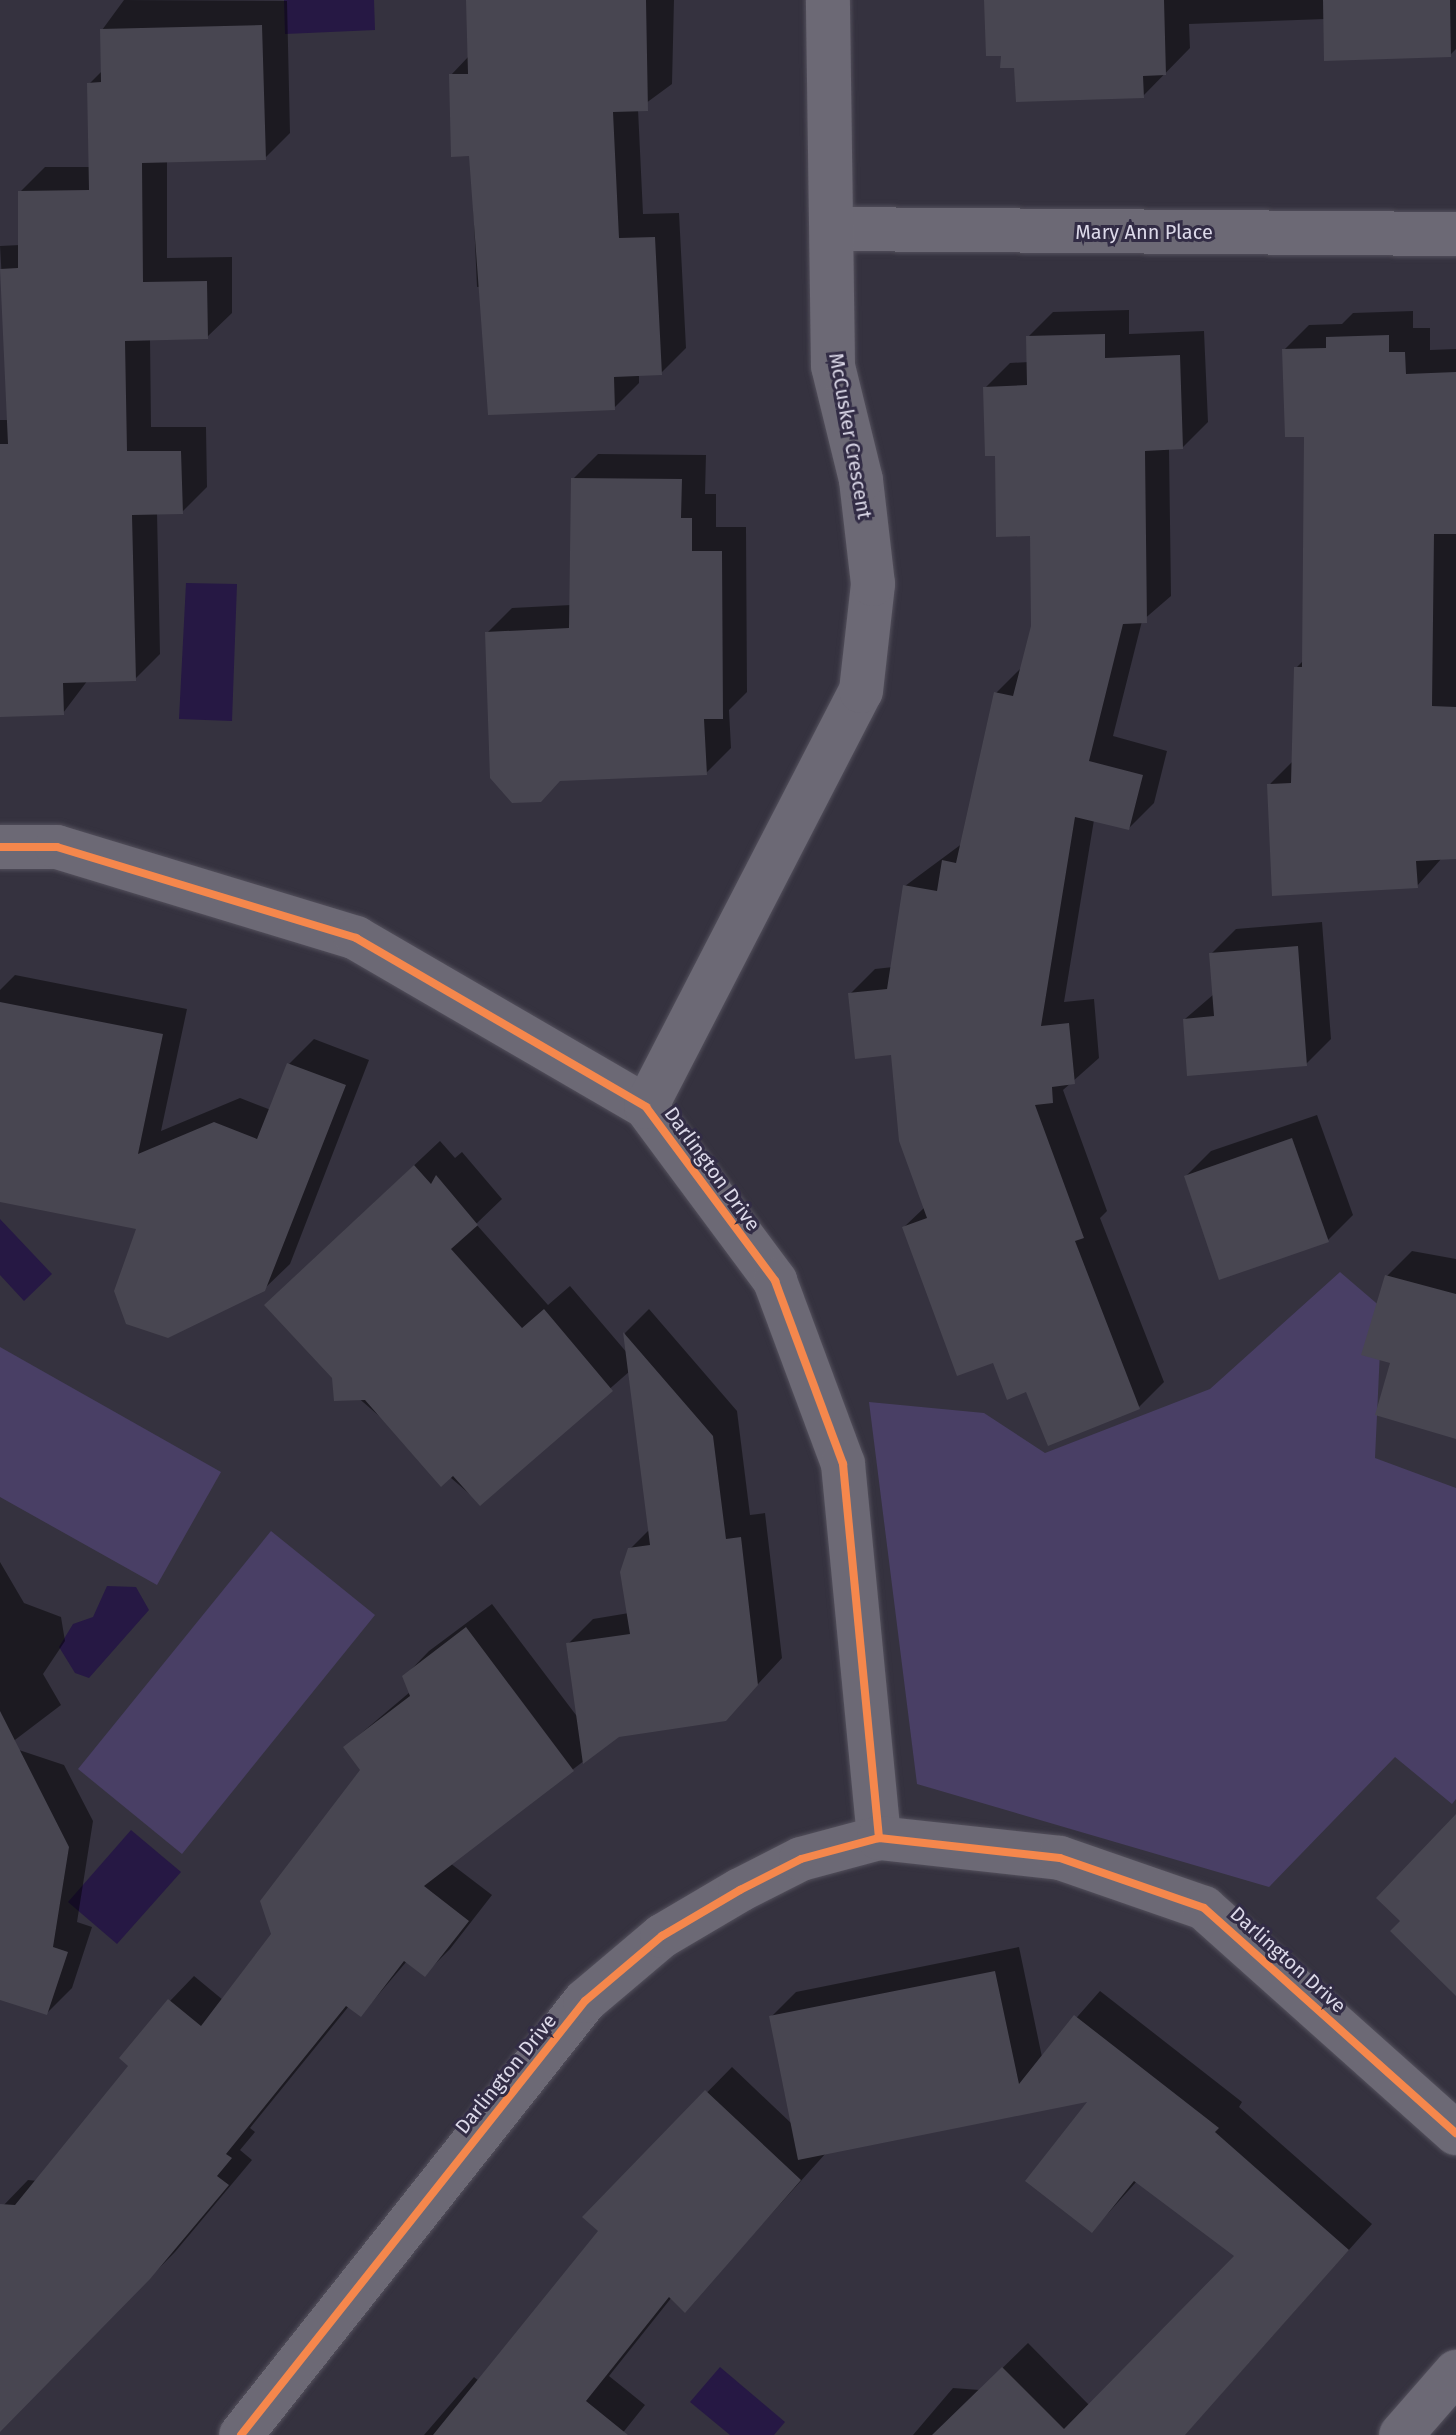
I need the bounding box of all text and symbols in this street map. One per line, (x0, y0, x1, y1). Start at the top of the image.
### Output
street label: Mary Ann Place (1075, 220, 1213, 244)
street label: McCusker Crescent (824, 351, 876, 521)
street label: Darlington Drive (659, 1102, 765, 1236)
street label: Darlington Drive (1225, 1902, 1351, 2018)
street label: Darlington Drive (450, 2009, 562, 2139)

